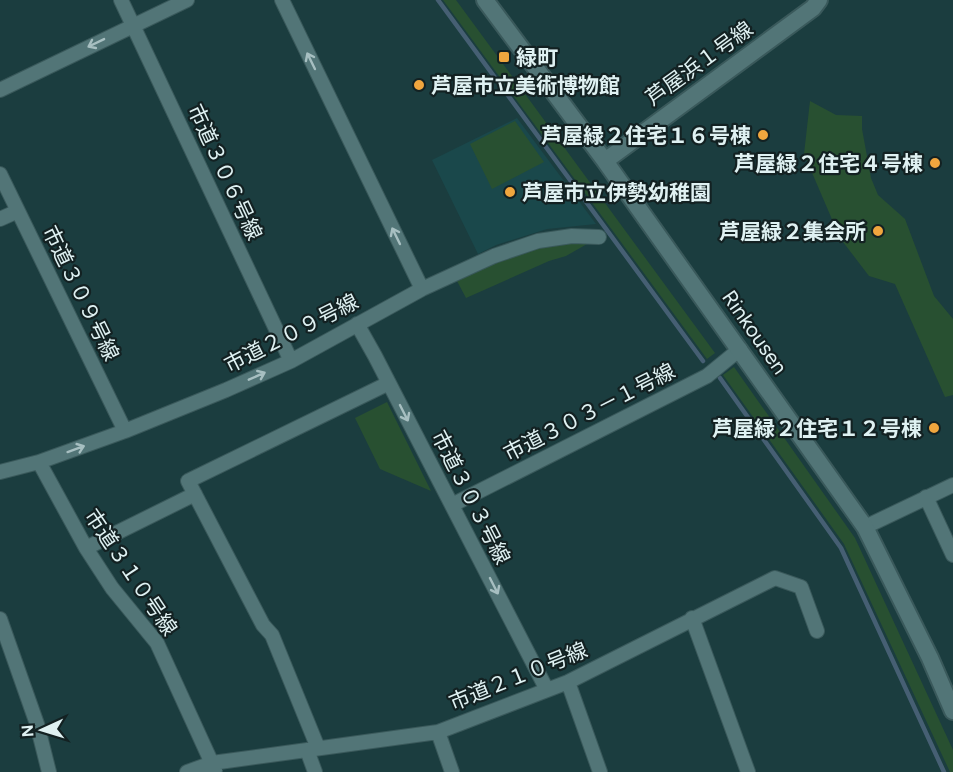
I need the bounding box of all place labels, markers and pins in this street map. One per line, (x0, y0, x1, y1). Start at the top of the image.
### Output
place label: 緑町 (516, 45, 558, 70)
marker: 緑町 (497, 50, 511, 64)
place label: 芦屋市立美術博物館 (431, 73, 620, 98)
marker: 芦屋市立美術博物館 (412, 78, 426, 92)
place label: 芦屋緑２住宅１６号棟 (541, 123, 751, 148)
marker: 芦屋緑２住宅１６号棟 (756, 128, 770, 142)
place label: 芦屋緑２住宅４号棟 (734, 151, 923, 176)
marker: 芦屋緑２住宅４号棟 (928, 156, 942, 170)
place label: 芦屋市立伊勢幼稚園 (522, 180, 711, 205)
marker: 芦屋市立伊勢幼稚園 (503, 185, 517, 199)
place label: 芦屋緑２集会所 (719, 219, 866, 244)
marker: 芦屋緑２集会所 (871, 224, 885, 238)
place label: 芦屋緑２住宅１２号棟 (712, 416, 922, 441)
marker: 芦屋緑２住宅１２号棟 (927, 421, 941, 435)

